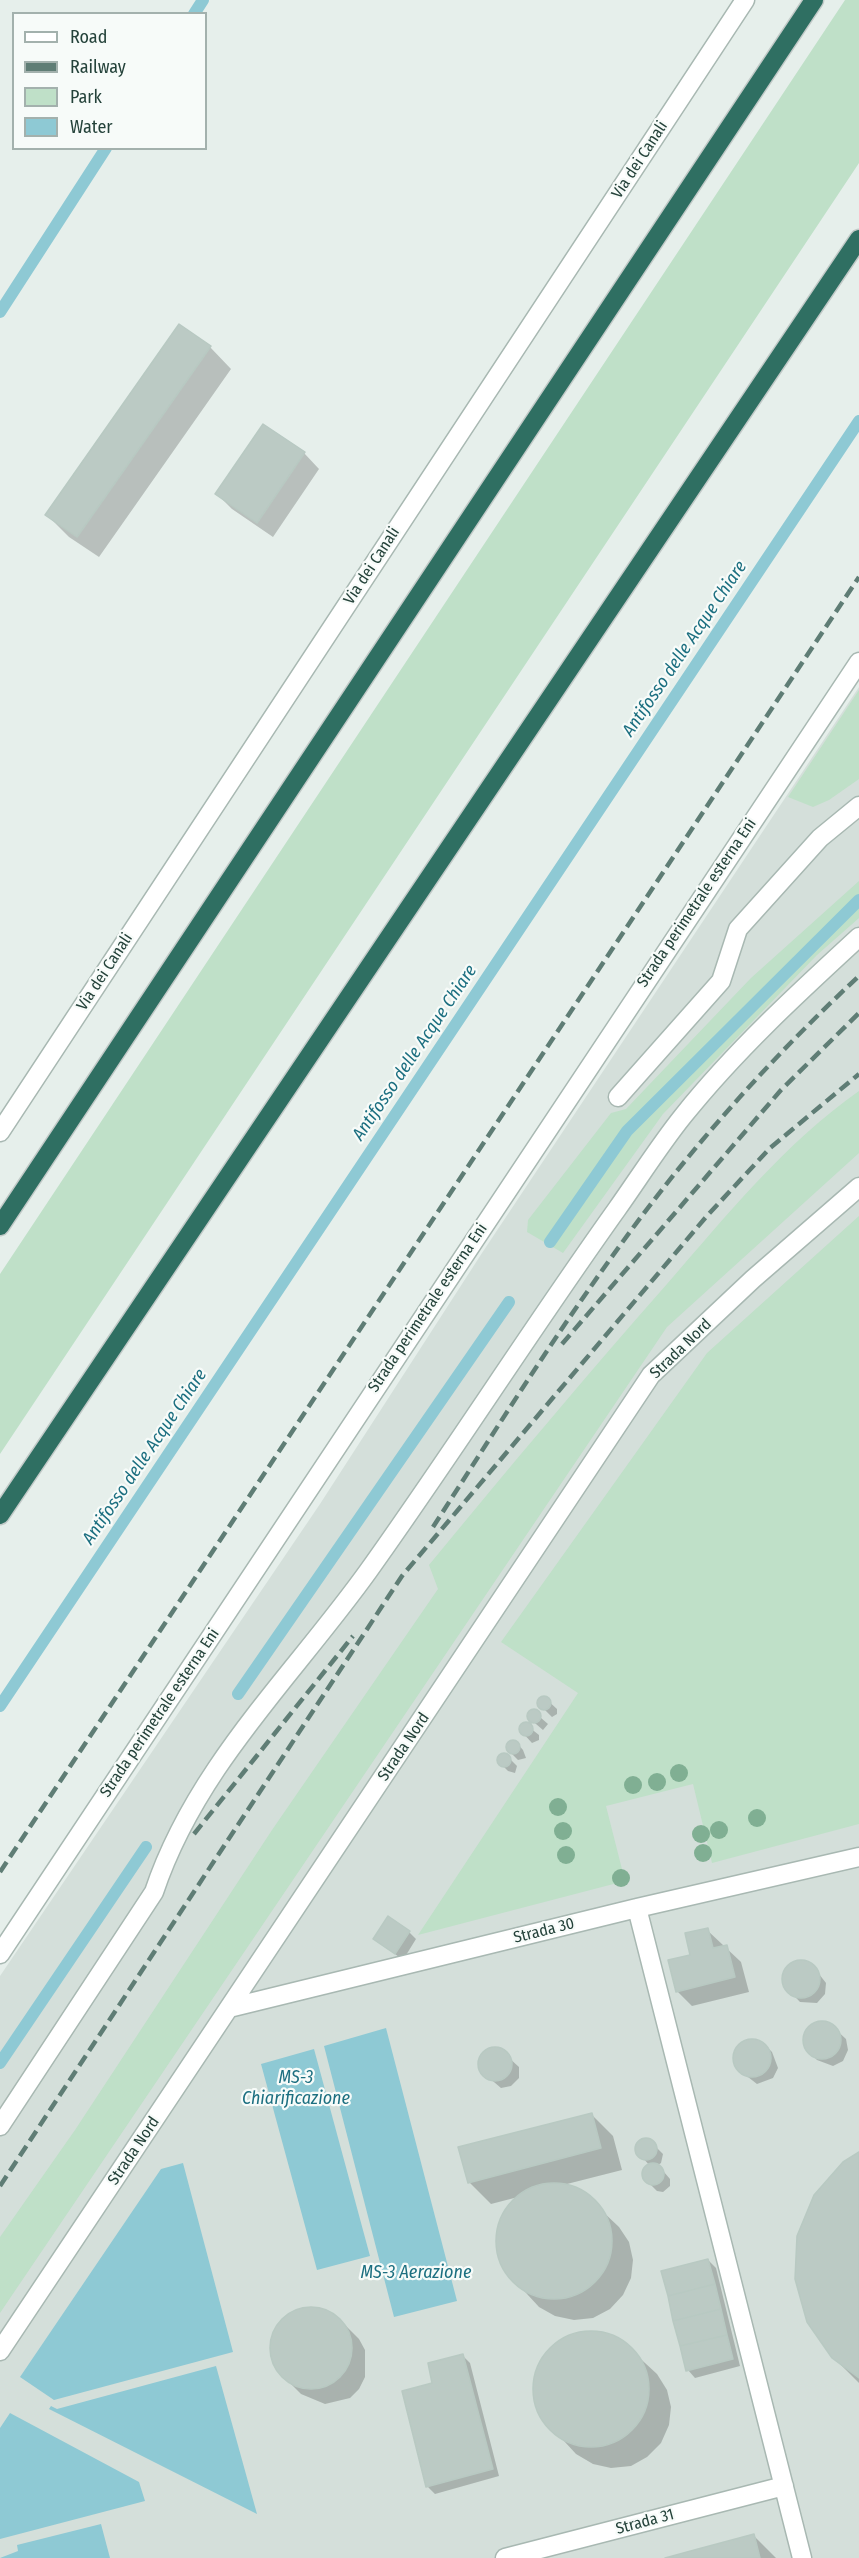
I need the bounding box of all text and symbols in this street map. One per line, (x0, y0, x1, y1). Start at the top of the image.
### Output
legend (12, 12, 207, 150)
text: Road (70, 26, 107, 48)
text: Railway (70, 56, 126, 78)
text: Park (70, 86, 102, 108)
text: Water (70, 116, 113, 138)
street label: Via dei Canali (608, 118, 672, 202)
street label: Via dei Canali (340, 524, 404, 608)
water label: Antifosso delle Acque Chiare (618, 557, 752, 741)
street label: Strada perimetrale esterna Eni (633, 815, 761, 991)
street label: Via dei Canali (73, 930, 137, 1014)
water label: Antifosso delle Acque Chiare (348, 961, 482, 1145)
street label: Strada perimetrale esterna Eni (364, 1220, 492, 1396)
street label: Strada Nord (646, 1315, 716, 1383)
water label: Antifosso delle Acque Chiare (78, 1365, 212, 1549)
street label: Strada perimetrale esterna Eni (96, 1625, 224, 1801)
street label: Strada Nord (374, 1709, 434, 1785)
street label: Strada 30 (512, 1914, 576, 1948)
water label: MS-3 Chiarificazione (242, 2067, 350, 2110)
street label: Strada Nord (104, 2113, 164, 2189)
water label: MS-3 Aerazione (361, 2262, 471, 2284)
street label: Strada 31 (614, 2505, 676, 2539)

